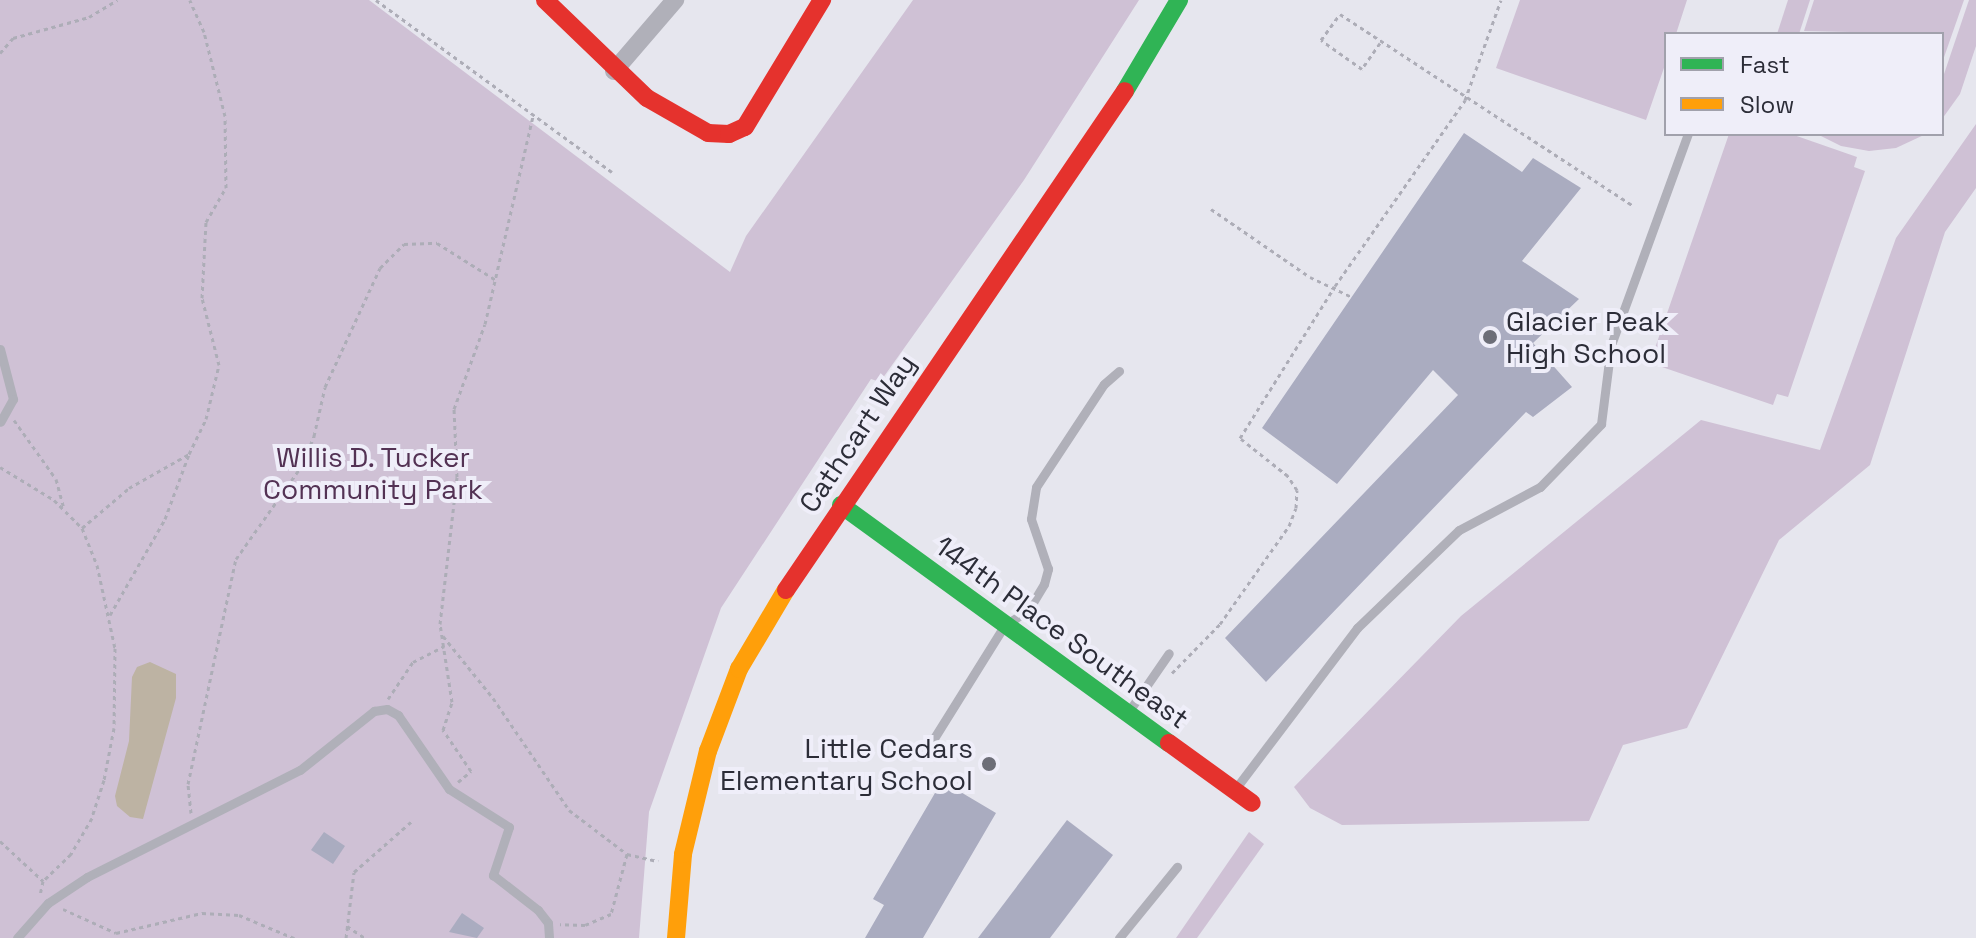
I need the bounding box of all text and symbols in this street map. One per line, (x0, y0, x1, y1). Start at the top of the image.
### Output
legend (1664, 32, 1944, 136)
text: Fast (1740, 49, 1790, 80)
text: Slow (1740, 89, 1794, 120)
place label: Glacier Peak High School (1506, 304, 1669, 370)
marker: Glacier Peak High School (1481, 328, 1499, 346)
street label: Cathcart Way (792, 347, 922, 519)
park label: Willis D. Tucker Community Park (263, 440, 483, 506)
street label: 144th Place Southeast (929, 529, 1195, 735)
place label: Little Cedars Elementary School (720, 731, 973, 797)
marker: Little Cedars Elementary School (980, 755, 998, 773)

